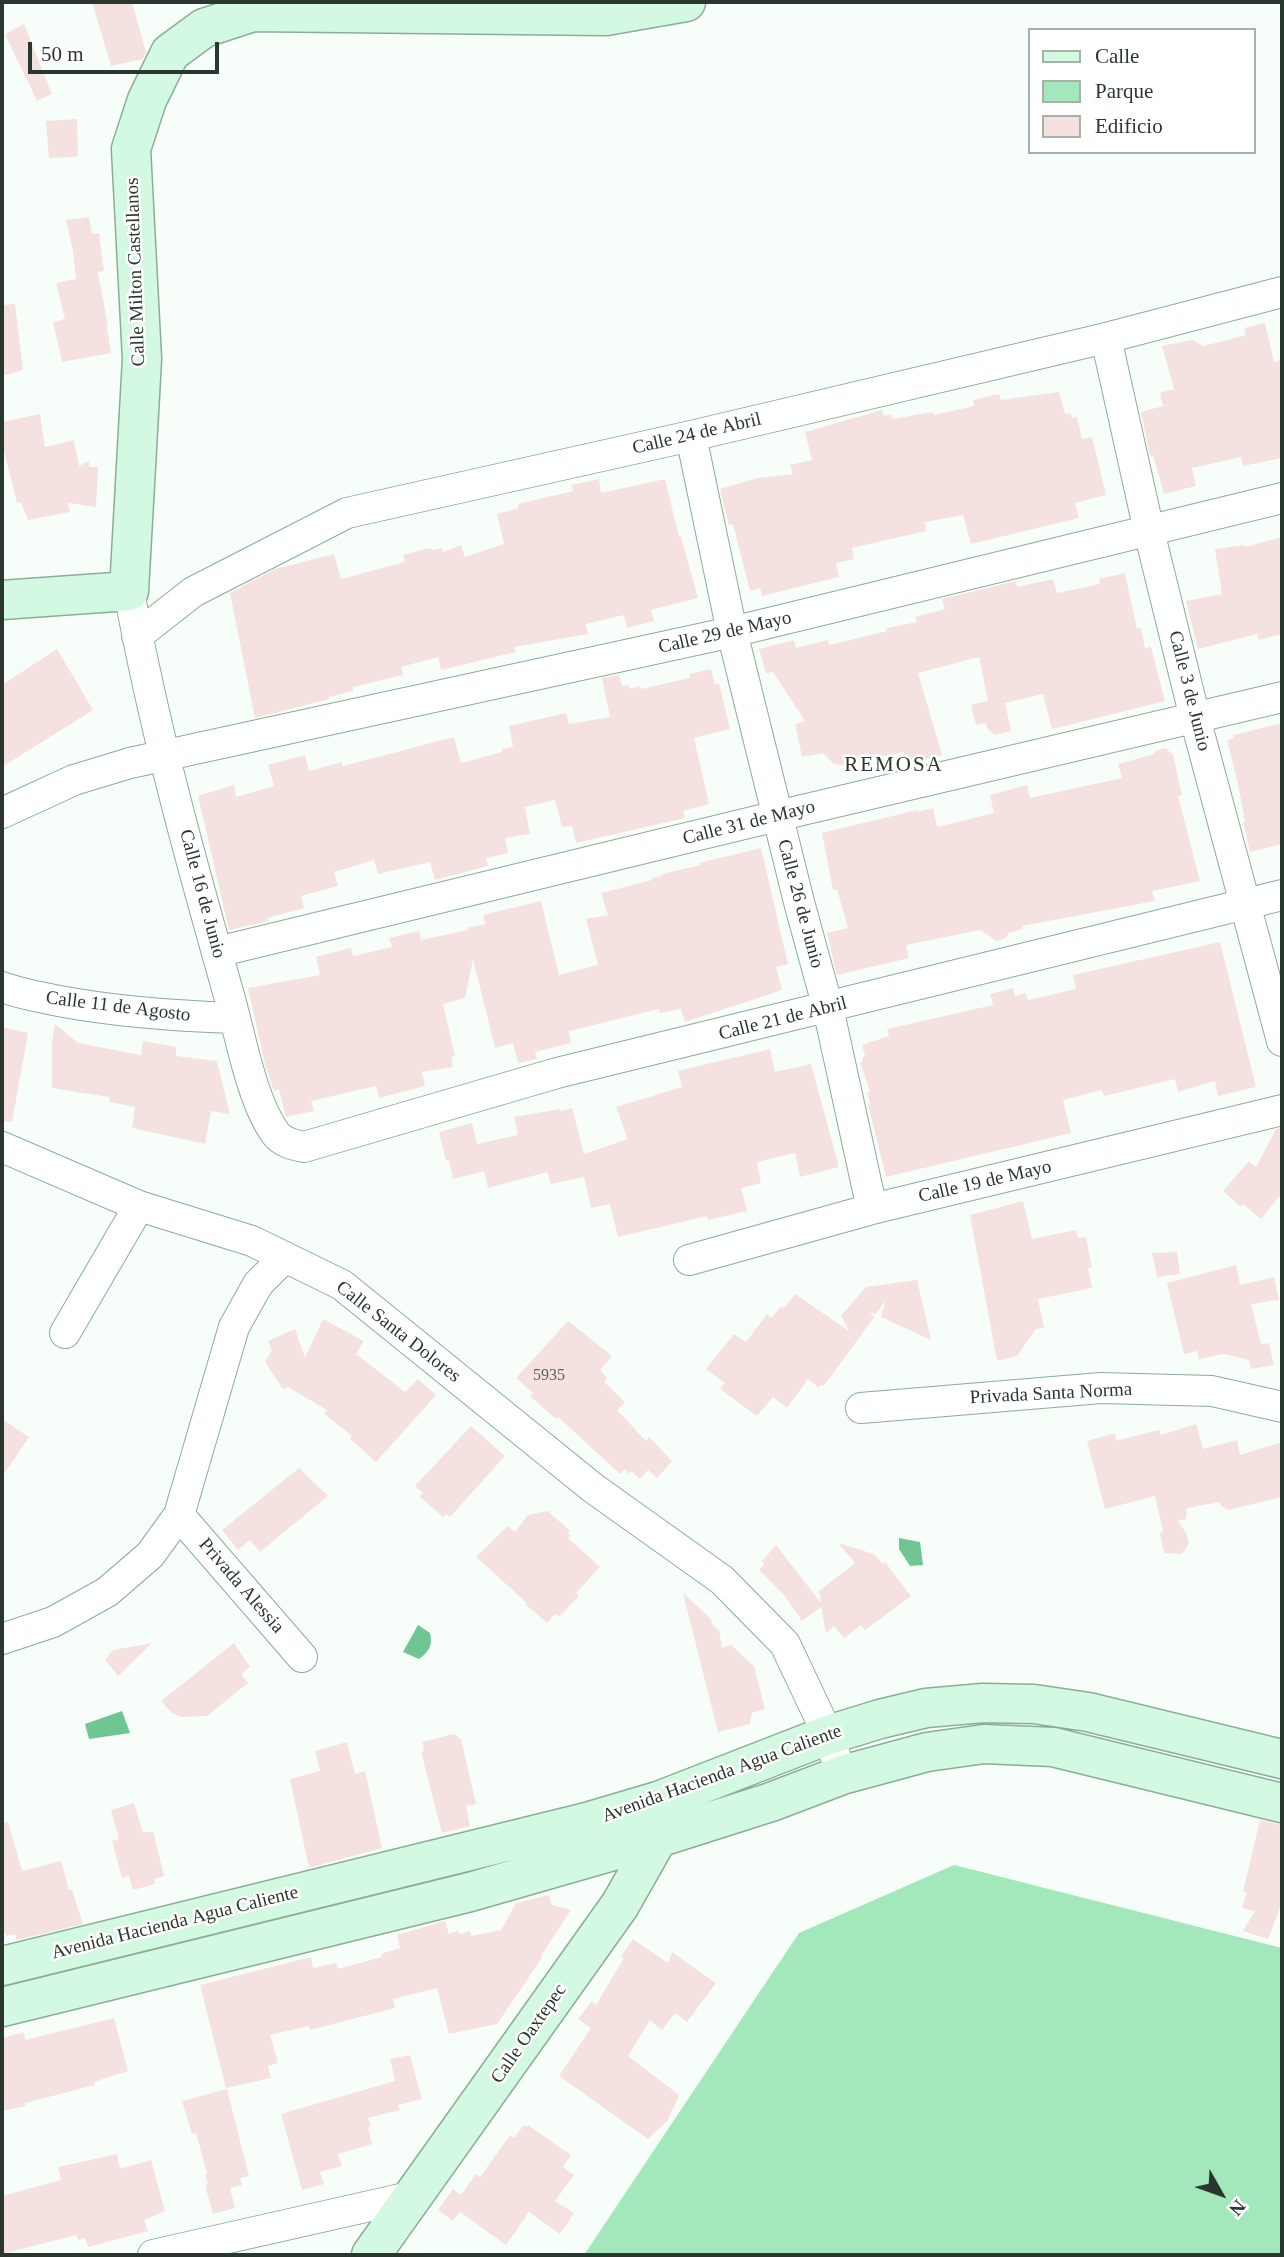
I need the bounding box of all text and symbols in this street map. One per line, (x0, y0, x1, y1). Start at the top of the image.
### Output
scale bar (32, 28, 222, 72)
legend (1028, 28, 1256, 154)
text: 50 m (41, 42, 84, 66)
text: Calle (1095, 44, 1139, 68)
text: Parque (1095, 79, 1153, 103)
text: Edificio (1095, 114, 1163, 138)
street label: Calle Milton Castellanos (121, 177, 151, 367)
street label: Calle 24 de Abril (630, 408, 764, 460)
street label: Calle 29 de Mayo (656, 607, 794, 659)
street label: Calle 3 de Junio (1163, 629, 1215, 753)
district label: REMOSA (845, 752, 943, 778)
street label: Calle 31 de Mayo (680, 796, 818, 850)
street label: Calle 16 de Junio (174, 827, 230, 961)
street label: Calle 26 de Junio (772, 837, 828, 971)
street label: Calle 11 de Agosto (44, 987, 192, 1027)
street label: Calle 21 de Abril (717, 992, 849, 1046)
street label: Calle 19 de Mayo (916, 1156, 1054, 1208)
street label: Calle Santa Dolores (331, 1276, 465, 1388)
house number: 5935 (533, 1366, 565, 1386)
street label: Privada Santa Norma (969, 1378, 1133, 1410)
street label: Privada Alessia (193, 1534, 289, 1638)
street label: Avenida Hacienda Agua Caliente (599, 1720, 845, 1828)
street label: Avenida Hacienda Agua Caliente (49, 1881, 301, 1965)
street label: Calle Oaxtepec (486, 1980, 572, 2088)
north arrow (1186, 2159, 1256, 2229)
text: N (1225, 2196, 1250, 2220)

